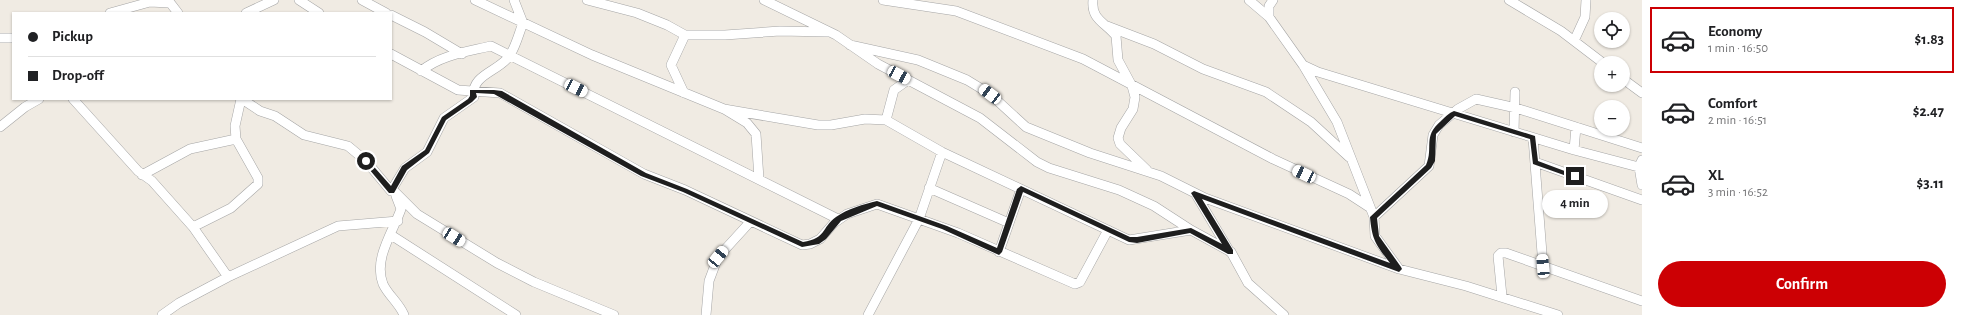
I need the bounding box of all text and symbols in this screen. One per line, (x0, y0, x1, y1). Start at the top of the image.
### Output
map controls (1594, 12, 1630, 136)
button: locate (1594, 12, 1630, 48)
icon: car (1660, 22, 1696, 58)
text: Economy (1708, 24, 1762, 39)
text: Pickup (52, 29, 93, 44)
text: $1.83 (1915, 32, 1944, 47)
text: 1 min · 16:50 (1708, 42, 1768, 55)
button: + (1594, 56, 1630, 92)
car (886, 64, 912, 86)
text: Drop-off (52, 68, 104, 83)
car (563, 77, 589, 99)
car (977, 82, 1003, 106)
icon: car (1660, 94, 1696, 130)
text: Comfort (1708, 96, 1757, 111)
button: − (1594, 100, 1630, 136)
text: $2.47 (1913, 104, 1944, 119)
text: 2 min · 16:51 (1708, 114, 1767, 127)
route start (357, 152, 375, 170)
car (1291, 163, 1317, 185)
icon: car (1660, 166, 1696, 202)
route end (1566, 167, 1584, 185)
text: XL (1708, 168, 1724, 183)
text: $3.11 (1917, 176, 1944, 191)
text: 3 min · 16:52 (1708, 186, 1768, 199)
callout: 4 min (1542, 190, 1608, 218)
text: 4 min (1560, 197, 1590, 210)
car (441, 226, 467, 248)
car (706, 244, 730, 270)
car (1536, 254, 1550, 278)
button: Confirm (1658, 261, 1946, 307)

